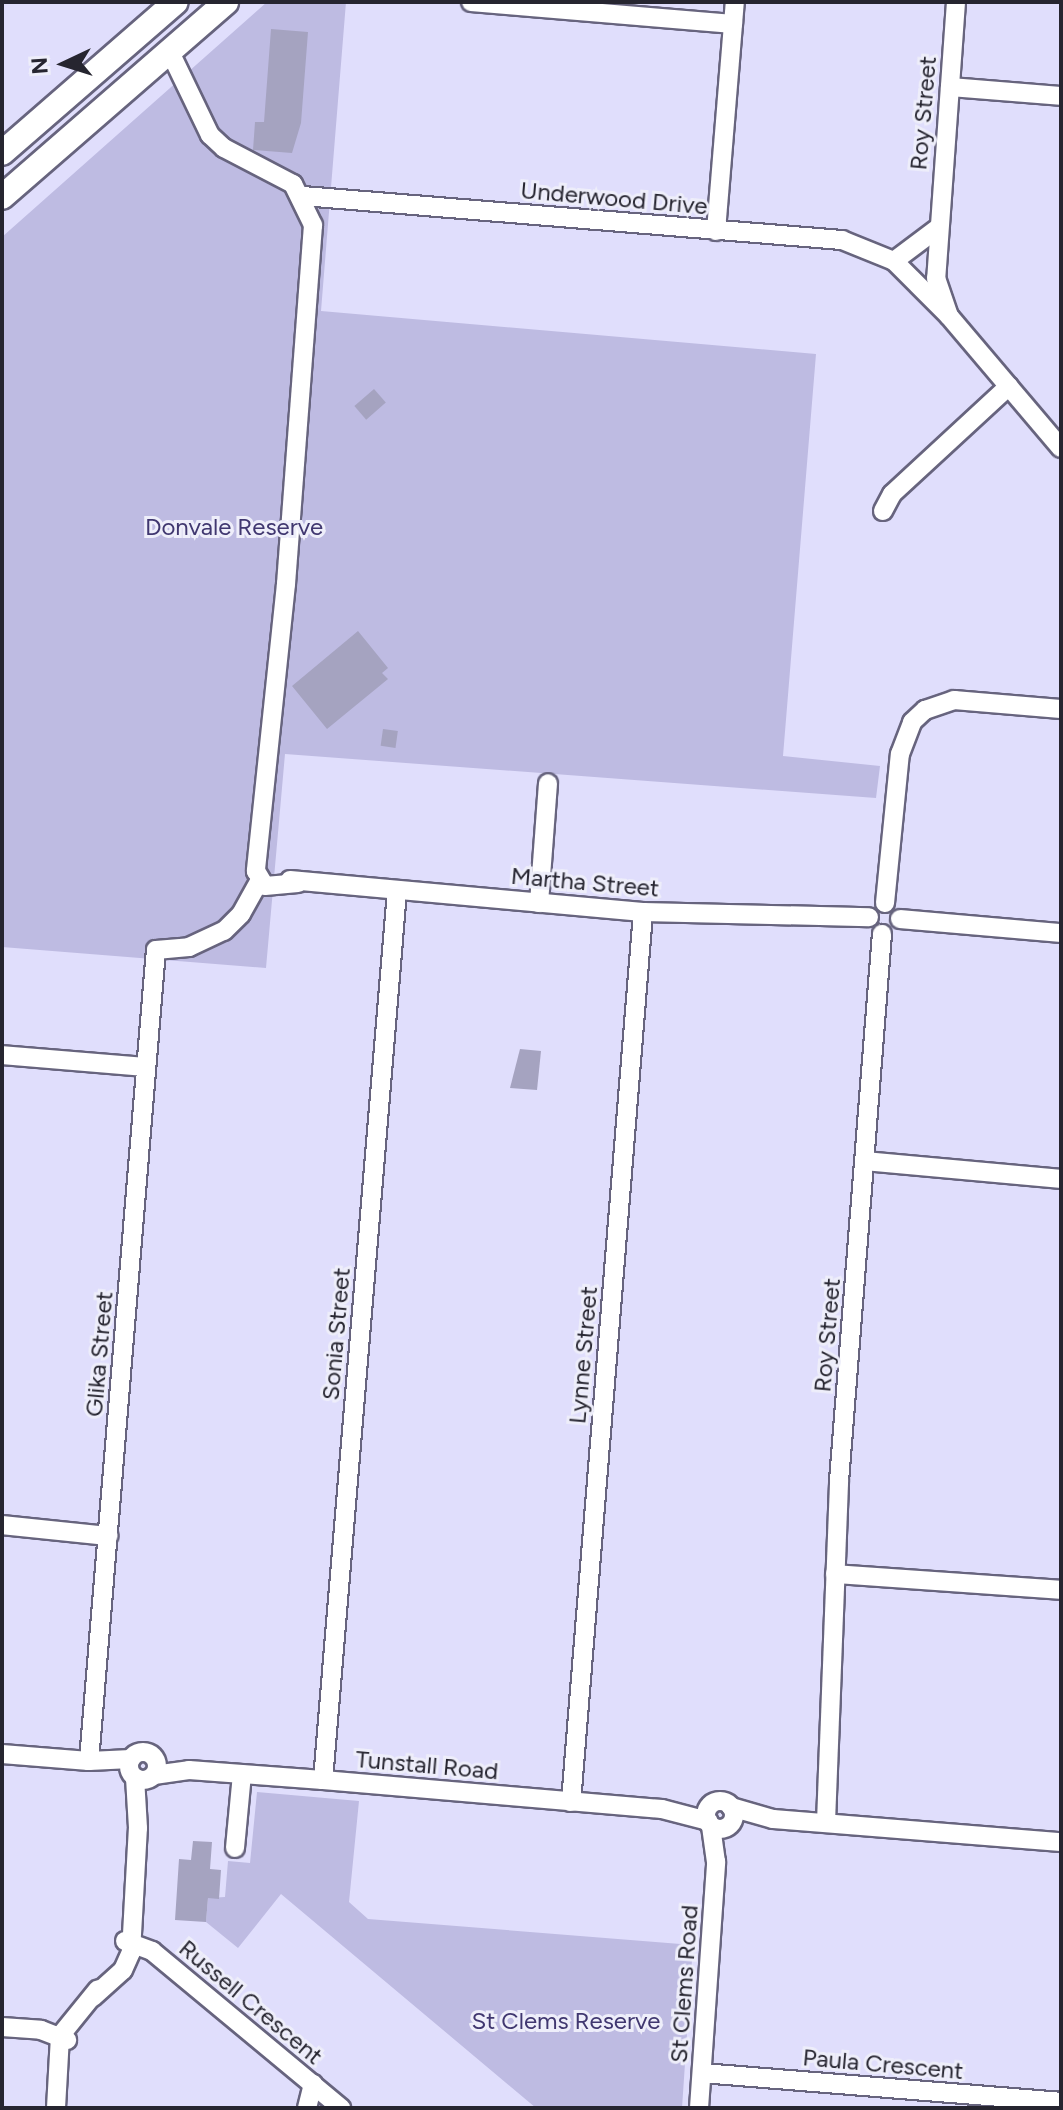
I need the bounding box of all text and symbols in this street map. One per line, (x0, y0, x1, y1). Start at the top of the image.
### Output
north arrow (24, 24, 104, 104)
street label: Roy Street (904, 55, 942, 171)
text: N (25, 56, 54, 75)
street label: Underwood Drive (519, 175, 709, 221)
park label: Donvale Reserve (145, 513, 323, 541)
street label: Martha Street (510, 861, 660, 903)
street label: Sonia Street (316, 1267, 356, 1401)
street label: Roy Street (808, 1277, 846, 1393)
street label: Lynne Street (563, 1285, 603, 1425)
street label: Glika Street (79, 1290, 119, 1418)
street label: Tunstall Road (354, 1744, 500, 1786)
street label: St Clems Road (664, 1904, 704, 2064)
street label: Russell Crescent (173, 1934, 329, 2070)
park label: St Clems Reserve (472, 2007, 660, 2035)
street label: Paula Crescent (802, 2043, 964, 2085)

